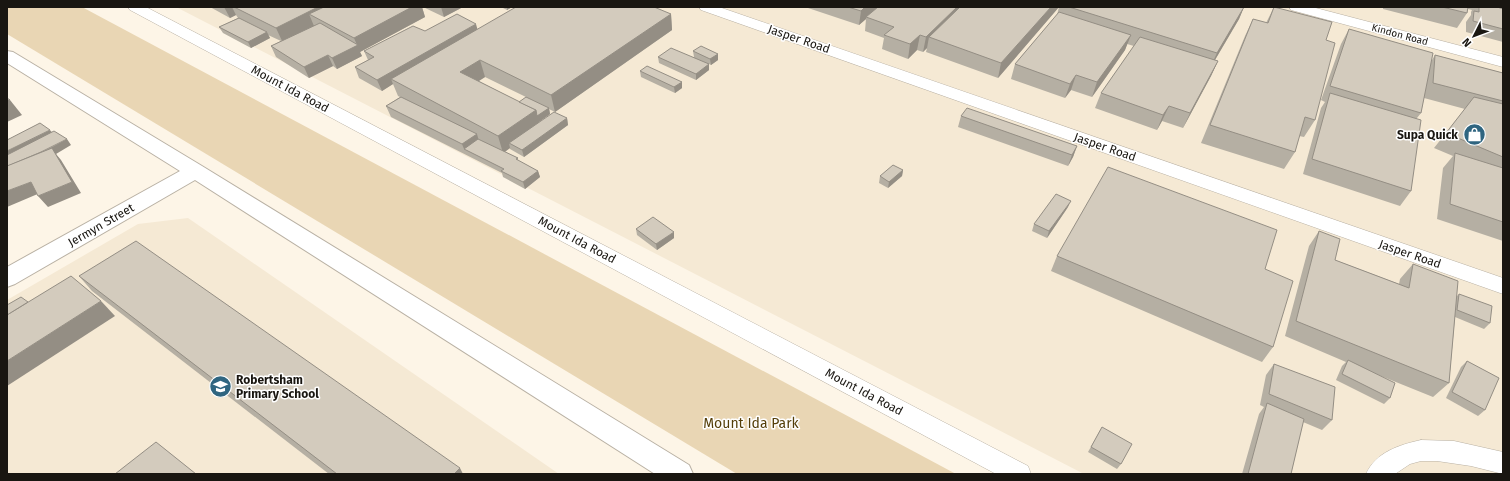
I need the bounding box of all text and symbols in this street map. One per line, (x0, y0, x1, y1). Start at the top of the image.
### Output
north arrow (1454, 16, 1494, 56)
street label: Jasper Road (766, 22, 832, 56)
street label: Kindon Road (1370, 22, 1429, 48)
text: N (1460, 35, 1474, 49)
street label: Mount Ida Road (249, 63, 331, 115)
shop icon: Supa Quick (1461, 122, 1487, 148)
place label: Supa Quick (1397, 128, 1458, 142)
street label: Jasper Road (1072, 130, 1138, 164)
street label: Jermyn Street (66, 200, 137, 249)
street label: Mount Ida Road (536, 214, 618, 266)
street label: Jasper Road (1377, 237, 1443, 271)
street label: Mount Ida Road (823, 366, 905, 418)
place label: Robertsham Primary School (236, 373, 319, 401)
school or university icon: Robertsham Primary School (207, 374, 233, 400)
park label: Mount Ida Park (703, 415, 800, 432)

